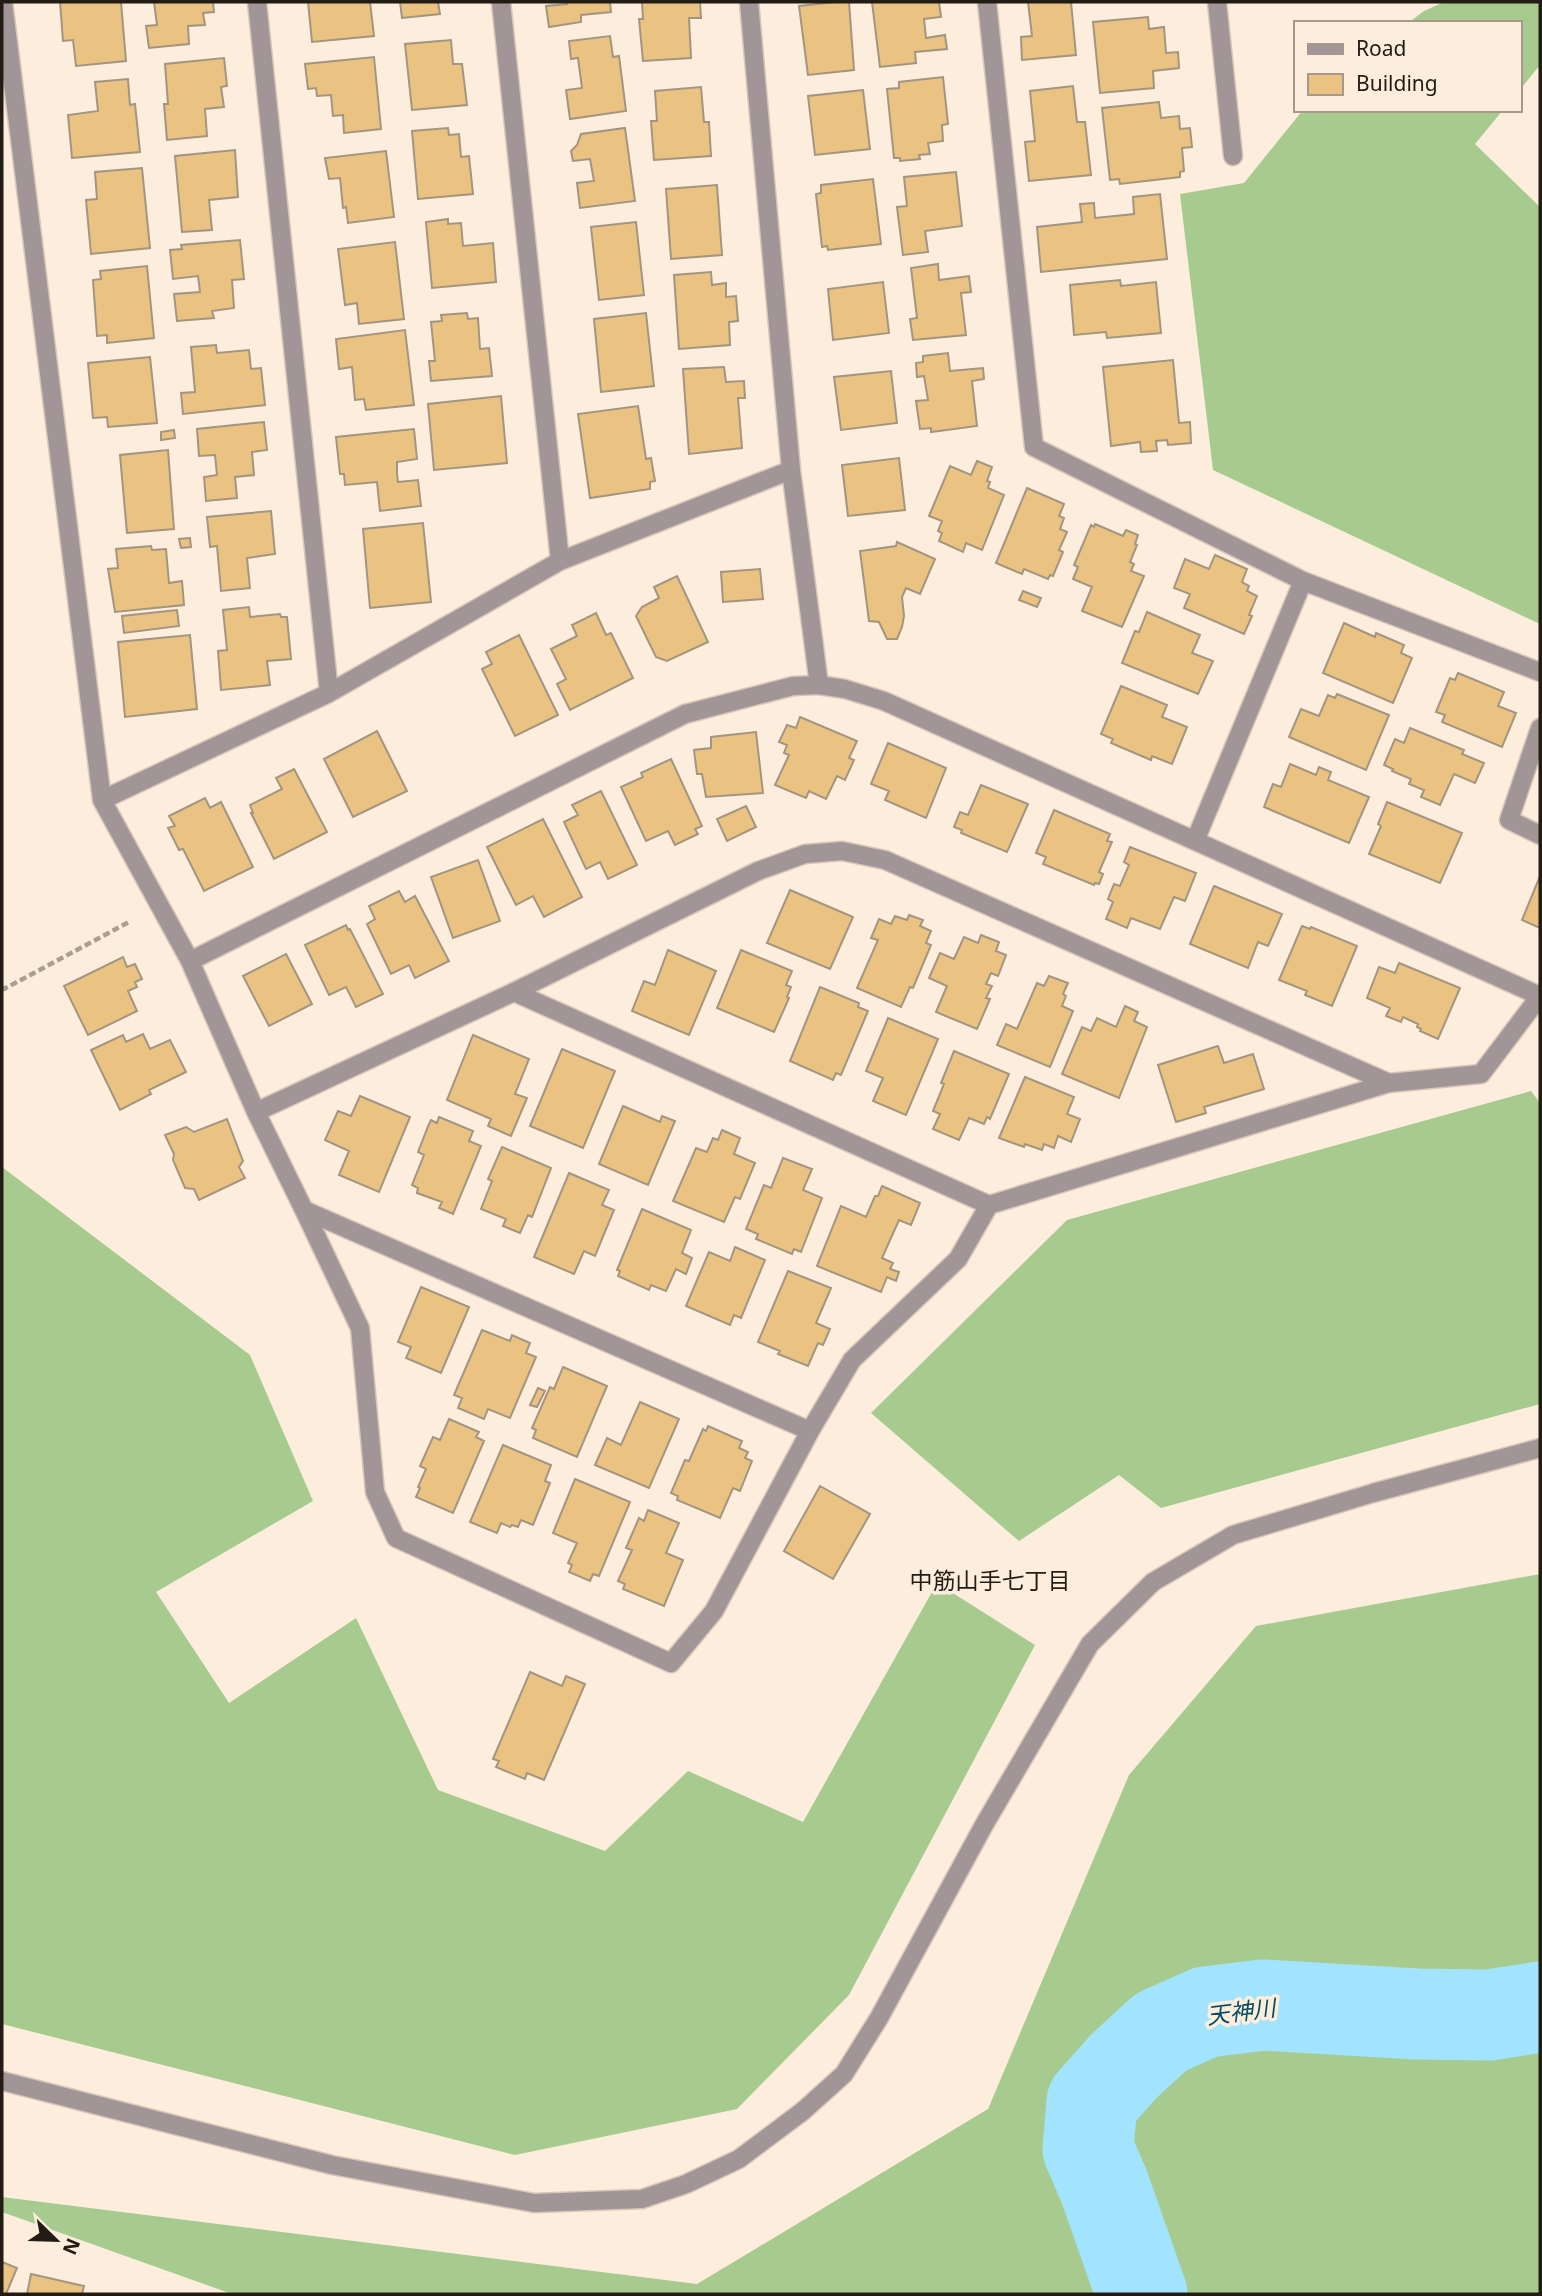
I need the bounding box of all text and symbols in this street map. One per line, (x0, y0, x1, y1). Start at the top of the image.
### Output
legend (1294, 21, 1521, 112)
text: Road (1356, 34, 1406, 62)
text: Building (1356, 69, 1438, 97)
district label: 中筋山手七丁目 (910, 1564, 1071, 1596)
water label: 天神川 (1205, 1991, 1280, 2031)
north arrow (21, 2205, 91, 2275)
text: N (57, 2234, 87, 2259)

